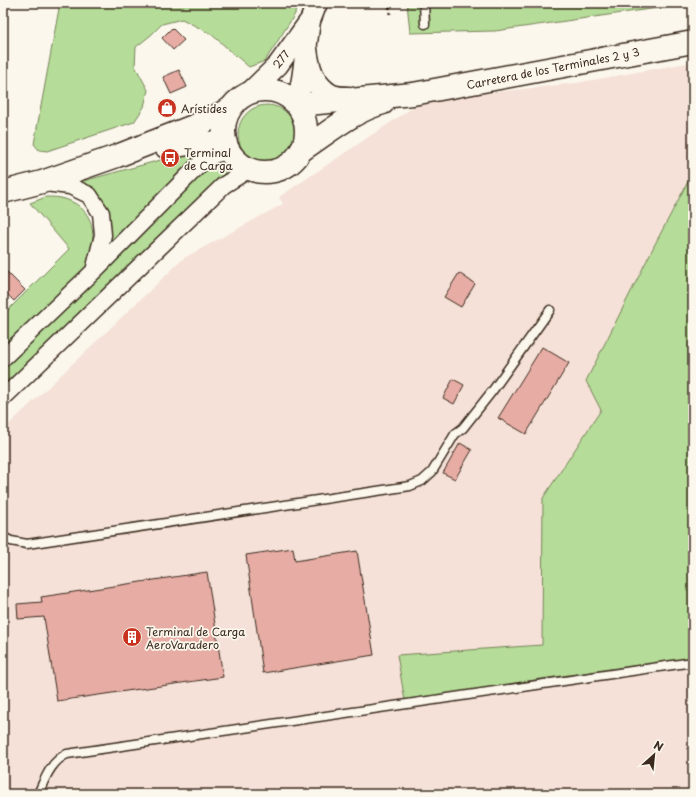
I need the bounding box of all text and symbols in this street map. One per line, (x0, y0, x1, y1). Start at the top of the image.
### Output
street label: Carretera de los Terminales 2 y 3 (465, 43, 641, 93)
street label: 277 (268, 46, 294, 72)
shop icon: Arístides (156, 97, 178, 119)
place label: Arístides (181, 100, 227, 117)
place label: Terminal de Carga (184, 144, 234, 174)
bus stop icon: Terminal de Carga (159, 147, 181, 169)
place label: Terminal de Carga AeroVaradero (146, 623, 245, 653)
building icon: Terminal de Carga AeroVaradero (121, 626, 143, 648)
north arrow (634, 735, 674, 775)
text: N (651, 736, 667, 755)

